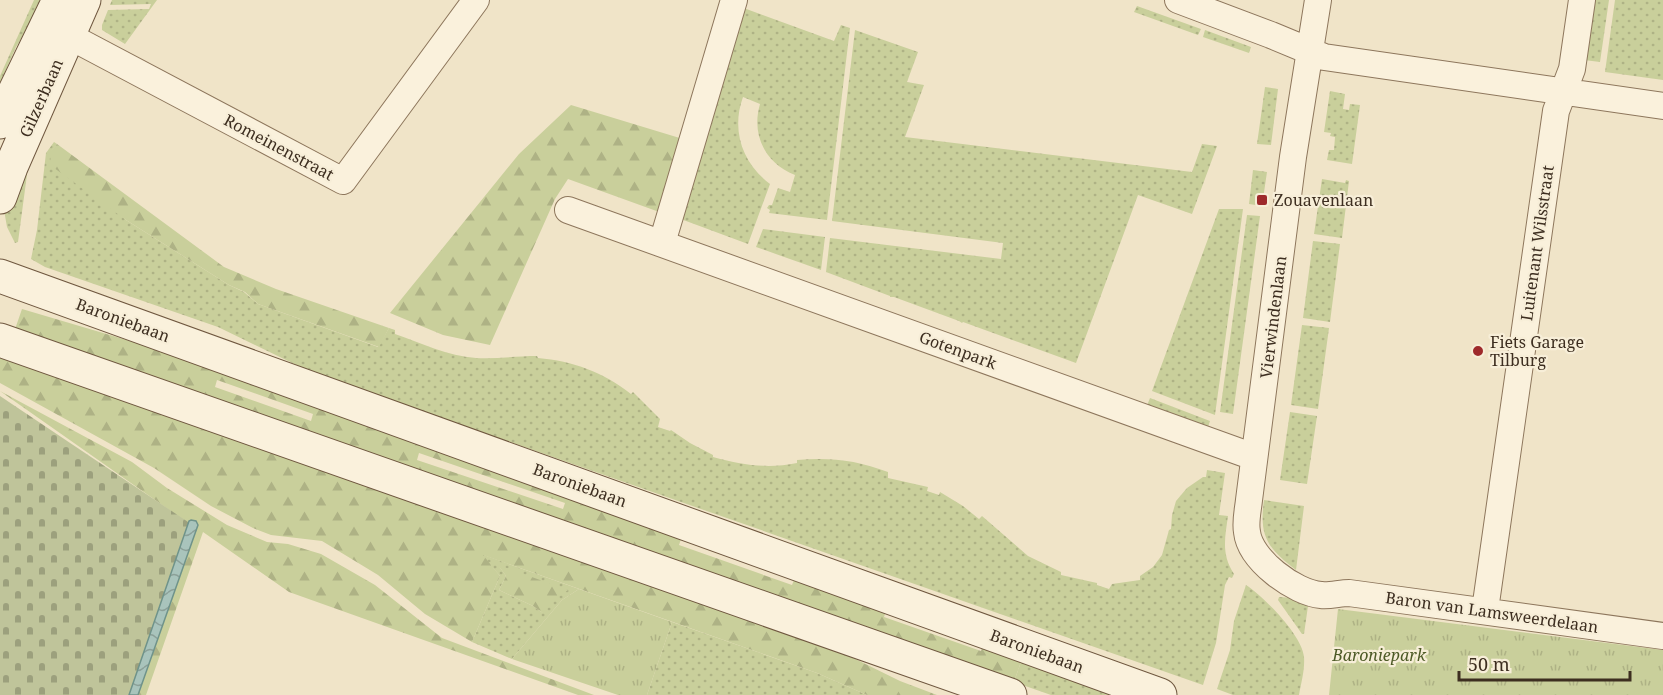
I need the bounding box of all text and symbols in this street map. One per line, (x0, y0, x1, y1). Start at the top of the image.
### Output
street label: Gilzerbaan (14, 55, 68, 141)
street label: Romeinenstraat (220, 109, 338, 185)
street label: Luitenant Wilsstraat (1515, 164, 1559, 322)
place label: Zouavenlaan (1274, 189, 1373, 211)
marker: Zouavenlaan (1255, 193, 1269, 207)
street label: Vierwindenlaan (1255, 254, 1291, 380)
street label: Baroniebaan (73, 293, 173, 347)
street label: Gotenpark (916, 326, 1000, 374)
place label: Fiets Garage Tilburg (1490, 331, 1584, 371)
marker: Fiets Garage Tilburg (1471, 344, 1485, 358)
street label: Baroniebaan (530, 458, 630, 512)
street label: Baron van Lamsweerdelaan (1384, 586, 1600, 638)
street label: Baroniebaan (987, 624, 1087, 678)
park label: Baroniepark (1331, 644, 1427, 666)
scale bar (1459, 644, 1630, 682)
text: 50 m (1468, 652, 1510, 676)

